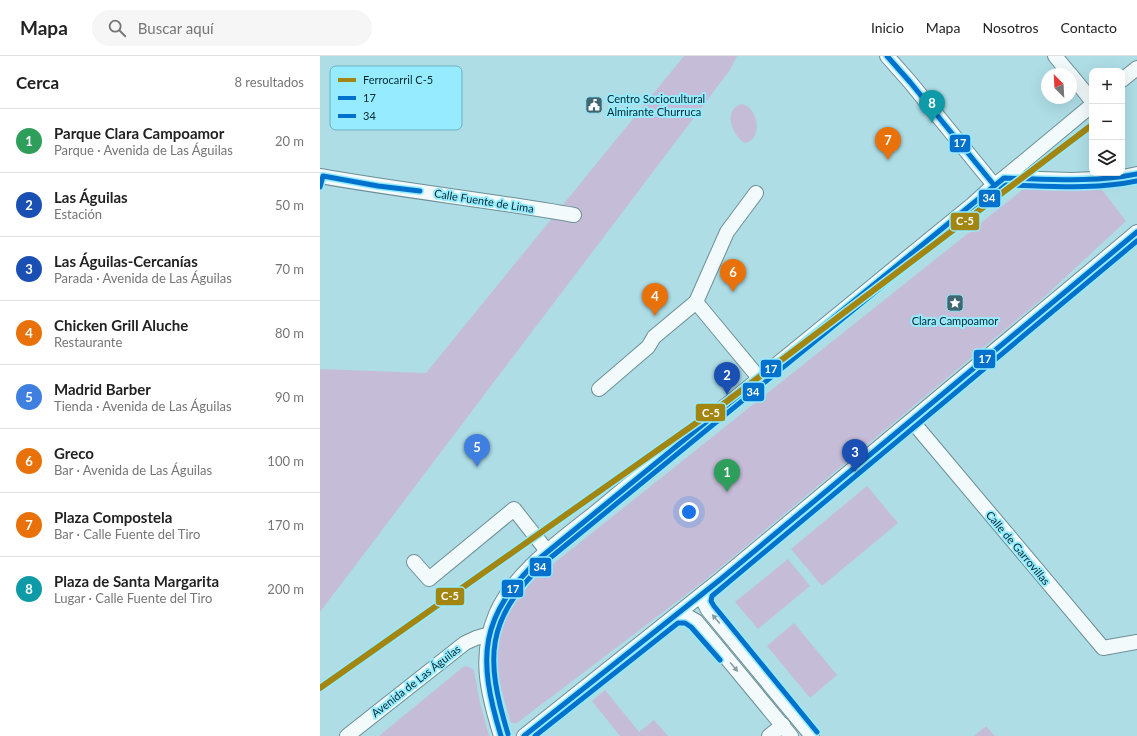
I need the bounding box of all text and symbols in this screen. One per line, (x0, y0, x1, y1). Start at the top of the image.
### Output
search box (92, 10, 372, 46)
text: Mapa (20, 16, 68, 39)
icon: search (106, 17, 128, 39)
text: Buscar aquí (138, 19, 214, 37)
text: Inicio (871, 19, 904, 36)
text: Mapa (926, 19, 960, 36)
text: Nosotros (982, 19, 1039, 36)
text: Contacto (1061, 19, 1117, 36)
legend (330, 66, 462, 130)
north arrow (1041, 68, 1077, 104)
map controls (1089, 68, 1125, 176)
button: + (1089, 68, 1125, 104)
text: Cerca (16, 72, 59, 93)
text: Ferrocarril C-5 (363, 73, 433, 86)
text: 8 resultados (234, 74, 304, 90)
pin: 8 (919, 90, 945, 123)
text: 17 (363, 91, 376, 104)
place label: Centro Sociocultural Almirante Churruca (607, 92, 705, 118)
public building icon: Centro Sociocultural Almirante Churruca (584, 95, 604, 115)
button: − (1089, 104, 1125, 140)
text: 34 (363, 109, 376, 122)
text: Parque Clara Campoamor (54, 124, 224, 142)
pin: 7 (875, 127, 901, 160)
text: 1 (25, 133, 33, 149)
text: 20 m (275, 133, 304, 149)
line badge: 17 (949, 134, 971, 153)
text: 17 (954, 136, 966, 149)
button: layers (1089, 140, 1125, 176)
text: Parque · Avenida de Las Águilas (54, 142, 233, 158)
street label: Calle Fuente de Lima (433, 186, 535, 215)
text: Las Águilas (54, 188, 128, 206)
line badge: 34 (978, 189, 1001, 208)
text: 34 (983, 191, 996, 204)
text: 2 (25, 197, 33, 213)
text: 50 m (275, 197, 304, 213)
text: Estación (54, 206, 102, 222)
line badge: C-5 (950, 212, 980, 231)
text: C-5 (956, 214, 974, 227)
text: Las Águilas-Cercanías (54, 252, 198, 270)
pin: 6 (720, 259, 746, 292)
text: 3 (25, 261, 33, 277)
text: 70 m (275, 261, 304, 277)
text: Parada · Avenida de Las Águilas (54, 270, 232, 286)
pin: 4 (642, 283, 668, 316)
place icon: Clara Campoamor (945, 293, 965, 313)
place label: Clara Campoamor (912, 314, 998, 327)
text: Chicken Grill Aluche (54, 316, 188, 334)
text: 4 (25, 325, 33, 341)
text: 80 m (275, 325, 304, 341)
text: Restaurante (54, 334, 122, 350)
line badge: 17 (973, 349, 996, 369)
text: 17 (979, 352, 991, 365)
line badge: 17 (760, 359, 782, 378)
pin: 2 (714, 362, 740, 395)
text: 17 (765, 362, 777, 375)
text: Madrid Barber (54, 380, 151, 398)
line badge: 34 (742, 382, 765, 402)
text: 34 (747, 385, 760, 398)
text: 5 (25, 389, 33, 405)
text: 90 m (275, 389, 304, 405)
text: Tienda · Avenida de Las Águilas (54, 398, 232, 414)
line badge: C-5 (695, 403, 726, 422)
text: C-5 (702, 406, 720, 419)
pin: 5 (464, 434, 490, 467)
pin: 3 (842, 439, 868, 472)
text: Greco (54, 444, 94, 462)
text: 6 (25, 453, 33, 469)
text: 100 m (267, 453, 304, 469)
pin: 1 (714, 459, 740, 492)
text: Bar · Avenida de Las Águilas (54, 462, 212, 478)
your location (679, 502, 699, 522)
text: Plaza Compostela (54, 508, 172, 526)
street label: Calle de Garrovillas (984, 508, 1053, 587)
text: 7 (25, 517, 33, 533)
text: 170 m (267, 517, 304, 533)
text: Bar · Calle Fuente del Tiro (54, 526, 200, 542)
line badge: 34 (529, 557, 552, 577)
text: 34 (534, 560, 547, 573)
text: Plaza de Santa Margarita (54, 572, 219, 590)
line badge: 17 (501, 579, 524, 598)
text: 8 (25, 581, 33, 597)
text: 200 m (267, 581, 304, 597)
text: 17 (507, 582, 519, 595)
line badge: C-5 (435, 587, 465, 606)
text: C-5 (441, 589, 459, 602)
text: Lugar · Calle Fuente del Tiro (54, 590, 212, 606)
one-way arrow (711, 614, 720, 625)
street label: Avenida de Las Águilas (369, 642, 463, 719)
one-way arrow (730, 661, 739, 672)

